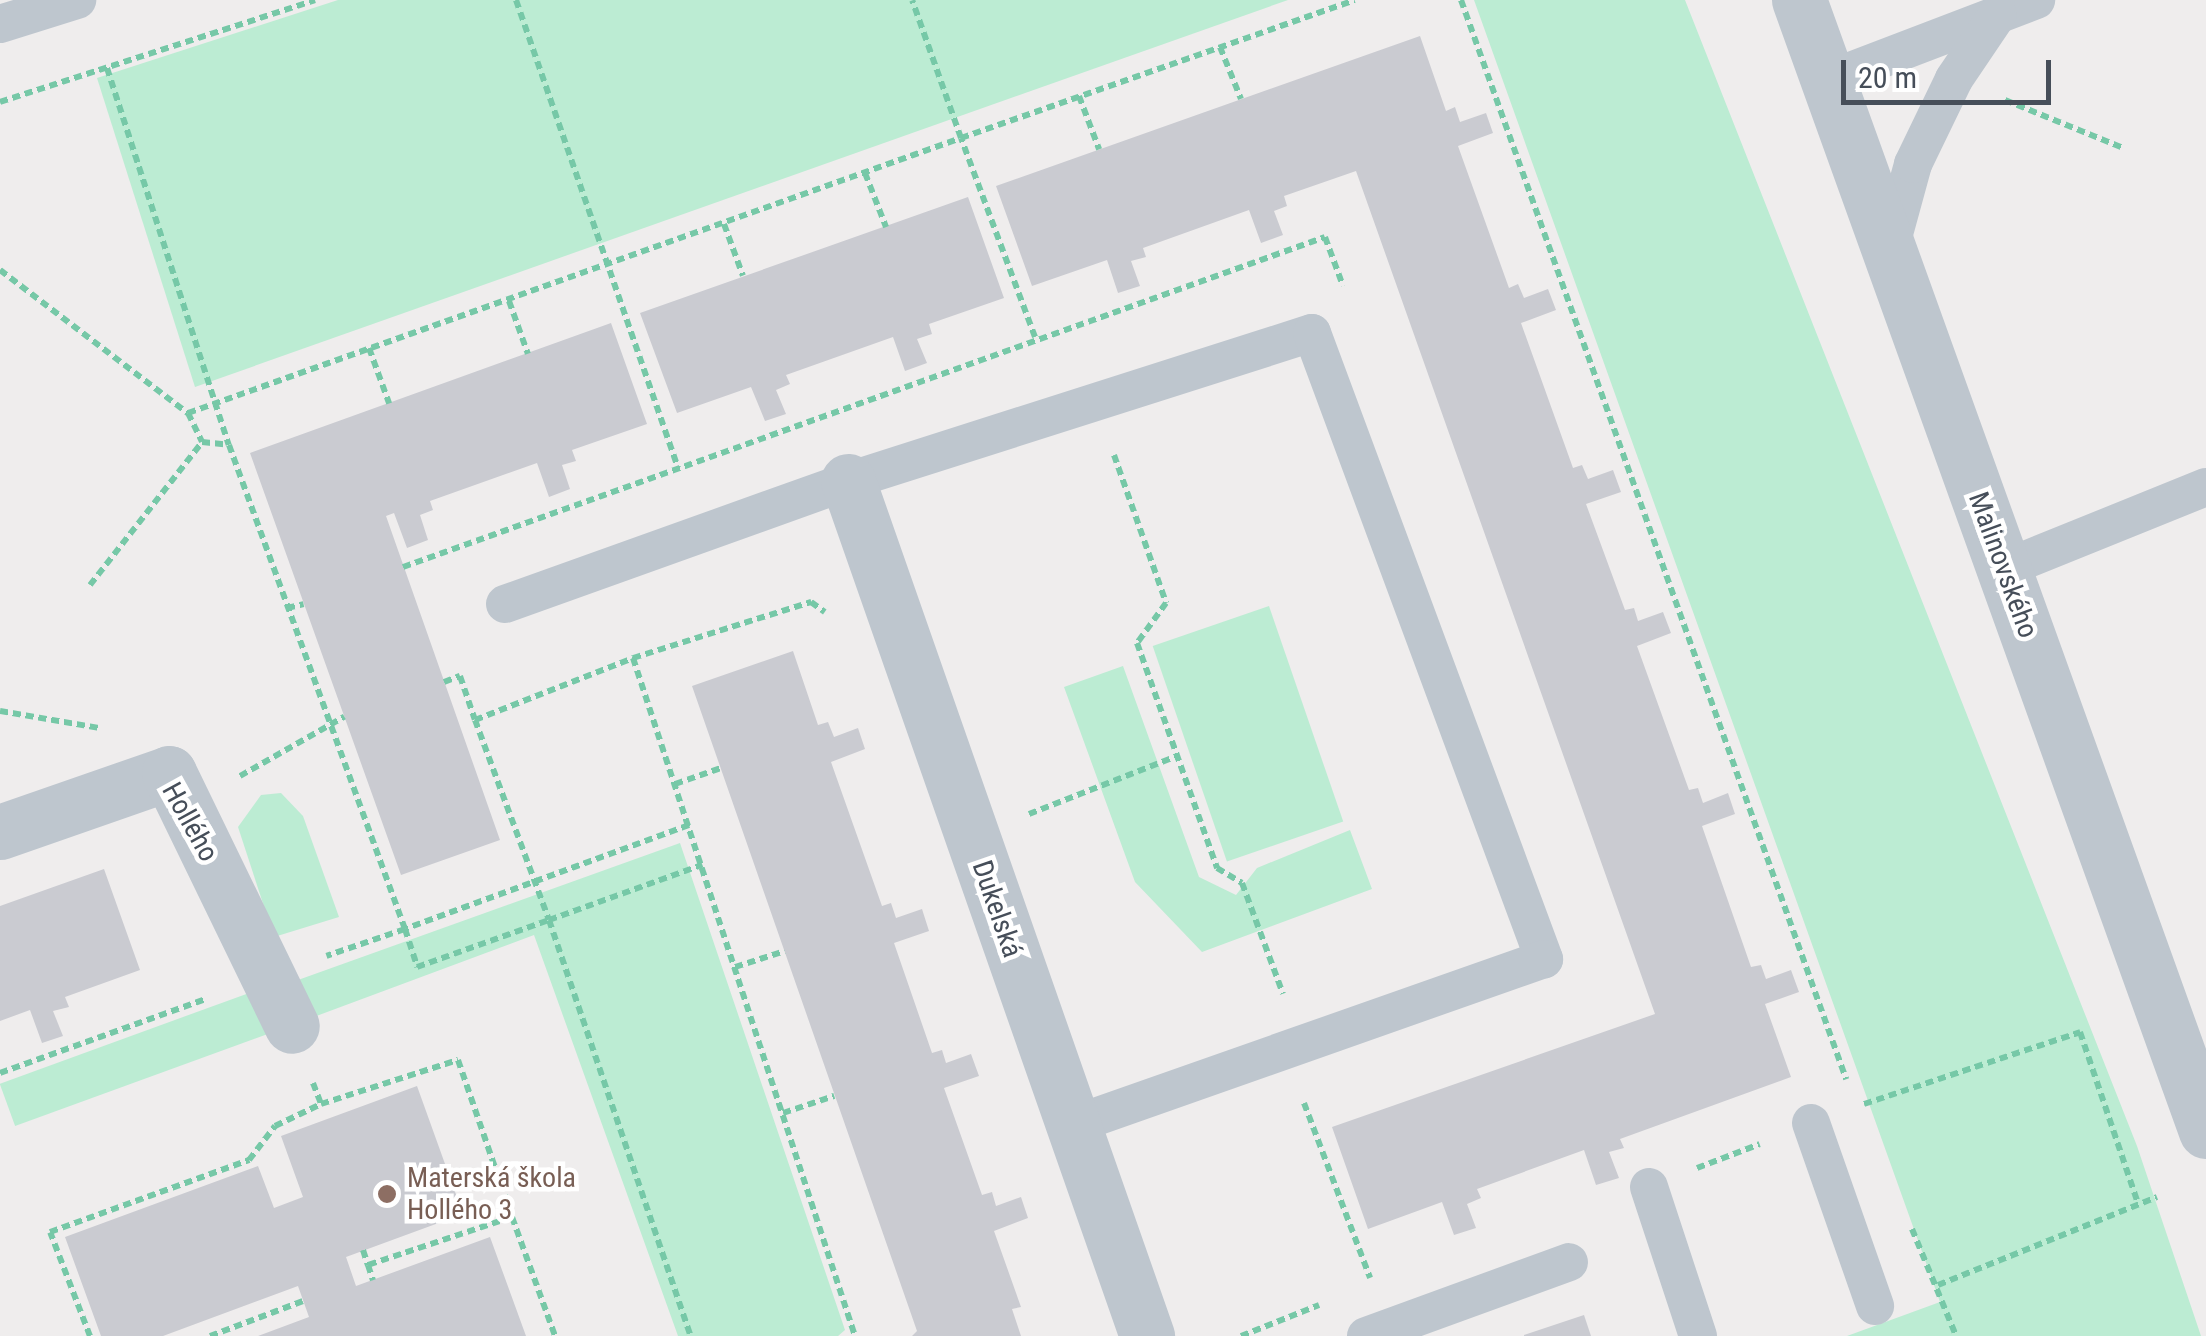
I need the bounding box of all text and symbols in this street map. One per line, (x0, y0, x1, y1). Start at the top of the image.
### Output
scale bar (1846, 40, 2056, 102)
text: 20 m (1858, 60, 1917, 95)
street label: Malinovského (1961, 488, 2045, 642)
street label: Hollého (155, 777, 225, 867)
street label: Dukelská (965, 856, 1029, 962)
place label: Materská škola Hollého 3 (407, 1161, 576, 1227)
marker: Materská škola Hollého 3 (376, 1183, 398, 1205)

